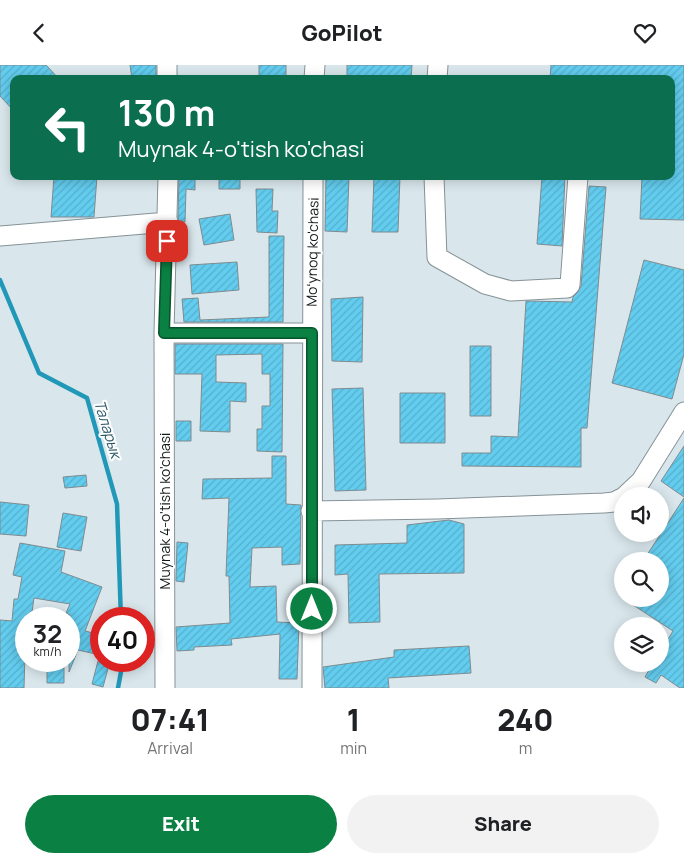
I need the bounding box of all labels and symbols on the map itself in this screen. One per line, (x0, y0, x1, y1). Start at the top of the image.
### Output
street label: Moʻynoq ko'chasi (302, 197, 322, 307)
pin (146, 220, 188, 262)
water label: Таларык (89, 397, 127, 463)
street label: Muynak 4-o'tish ko'chasi (155, 433, 174, 589)
position arrow (285, 582, 337, 634)
speed limit sign: 40 (90, 607, 155, 672)

